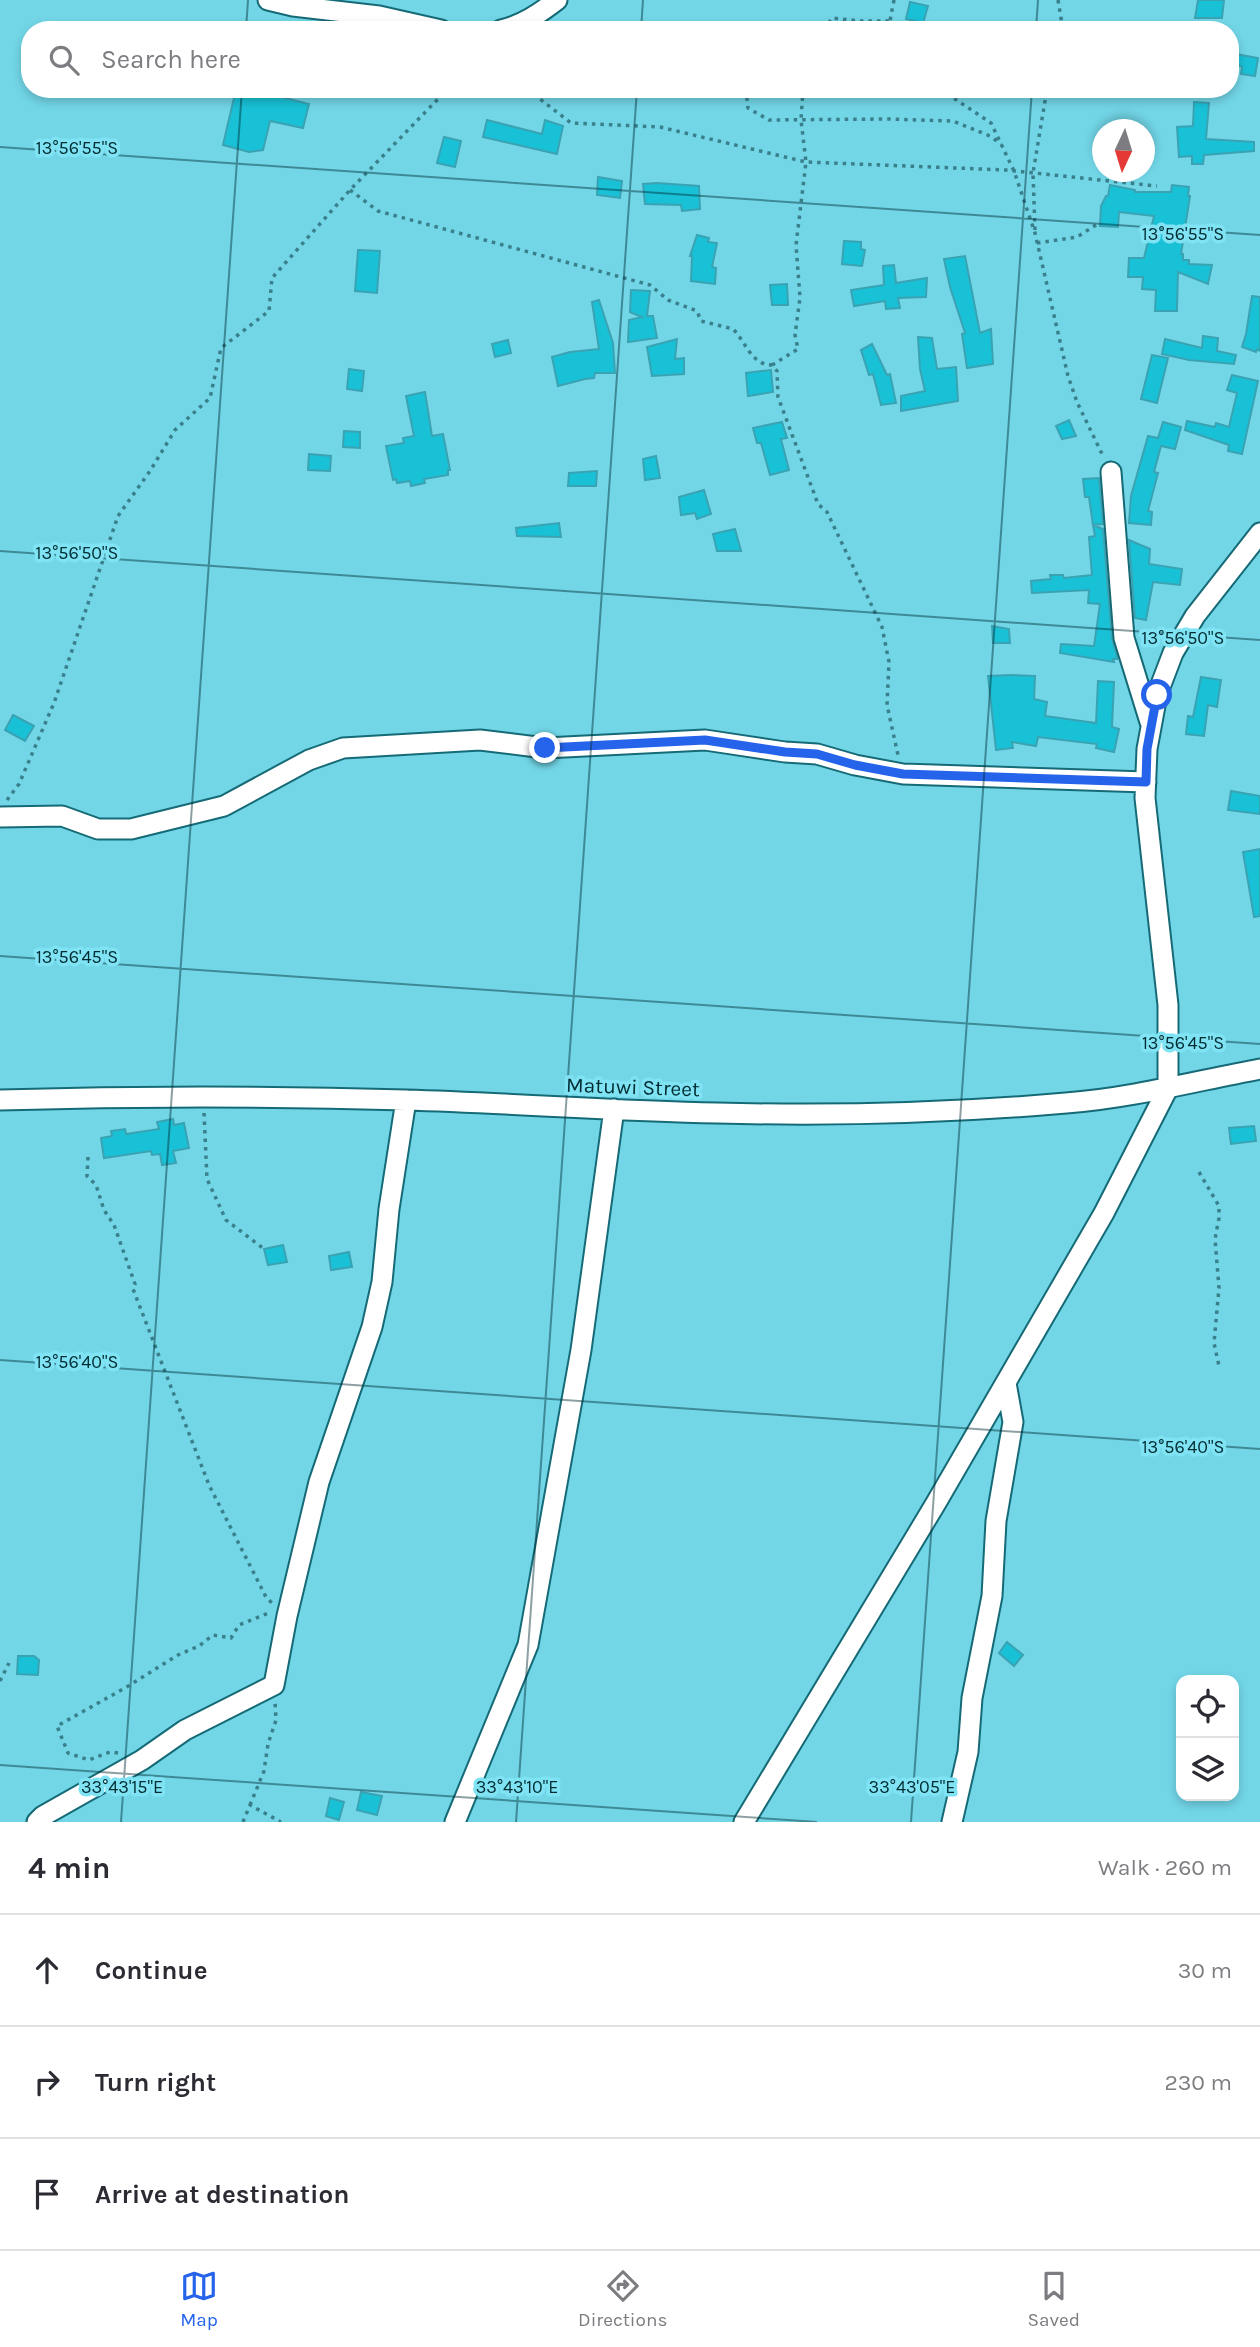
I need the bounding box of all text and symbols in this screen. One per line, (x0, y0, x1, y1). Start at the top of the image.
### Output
search box (21, 21, 1239, 98)
icon: search (45, 41, 83, 79)
text: Search here (101, 44, 241, 75)
north arrow (1092, 119, 1155, 182)
text: 13°56'55"S (36, 137, 118, 159)
text: 13°56'55"S (1142, 223, 1224, 245)
text: 13°56'50"S (36, 542, 118, 564)
text: 13°56'50"S (1142, 627, 1224, 649)
route start (1141, 679, 1172, 710)
route end (529, 732, 560, 763)
text: 13°56'45"S (36, 946, 118, 968)
text: 13°56'45"S (1142, 1032, 1224, 1054)
street label: Matuwi Street (566, 1073, 701, 1101)
text: 13°56'40"S (36, 1351, 118, 1373)
text: 13°56'40"S (1142, 1436, 1224, 1458)
map controls (1176, 1675, 1239, 1801)
button: locate (1176, 1675, 1239, 1738)
button: layers (1176, 1738, 1239, 1801)
text: 33°43'15"E (81, 1776, 163, 1798)
text: 33°43'10"E (476, 1776, 558, 1798)
text: 33°43'05"E (869, 1776, 955, 1798)
text: 4 min (28, 1850, 110, 1886)
text: Walk · 260 m (1098, 1854, 1232, 1881)
icon: ahead (28, 1951, 66, 1989)
text: Continue (95, 1955, 207, 1986)
text: 30 m (1178, 1957, 1232, 1984)
icon: right (28, 2063, 66, 2101)
text: Turn right (95, 2067, 216, 2098)
text: 230 m (1164, 2069, 1232, 2096)
icon: arrive (28, 2175, 66, 2213)
text: Arrive at destination (95, 2179, 349, 2210)
tab: Map (180, 2267, 218, 2331)
tab: Directions (578, 2267, 667, 2331)
tab: Saved (1027, 2267, 1080, 2331)

